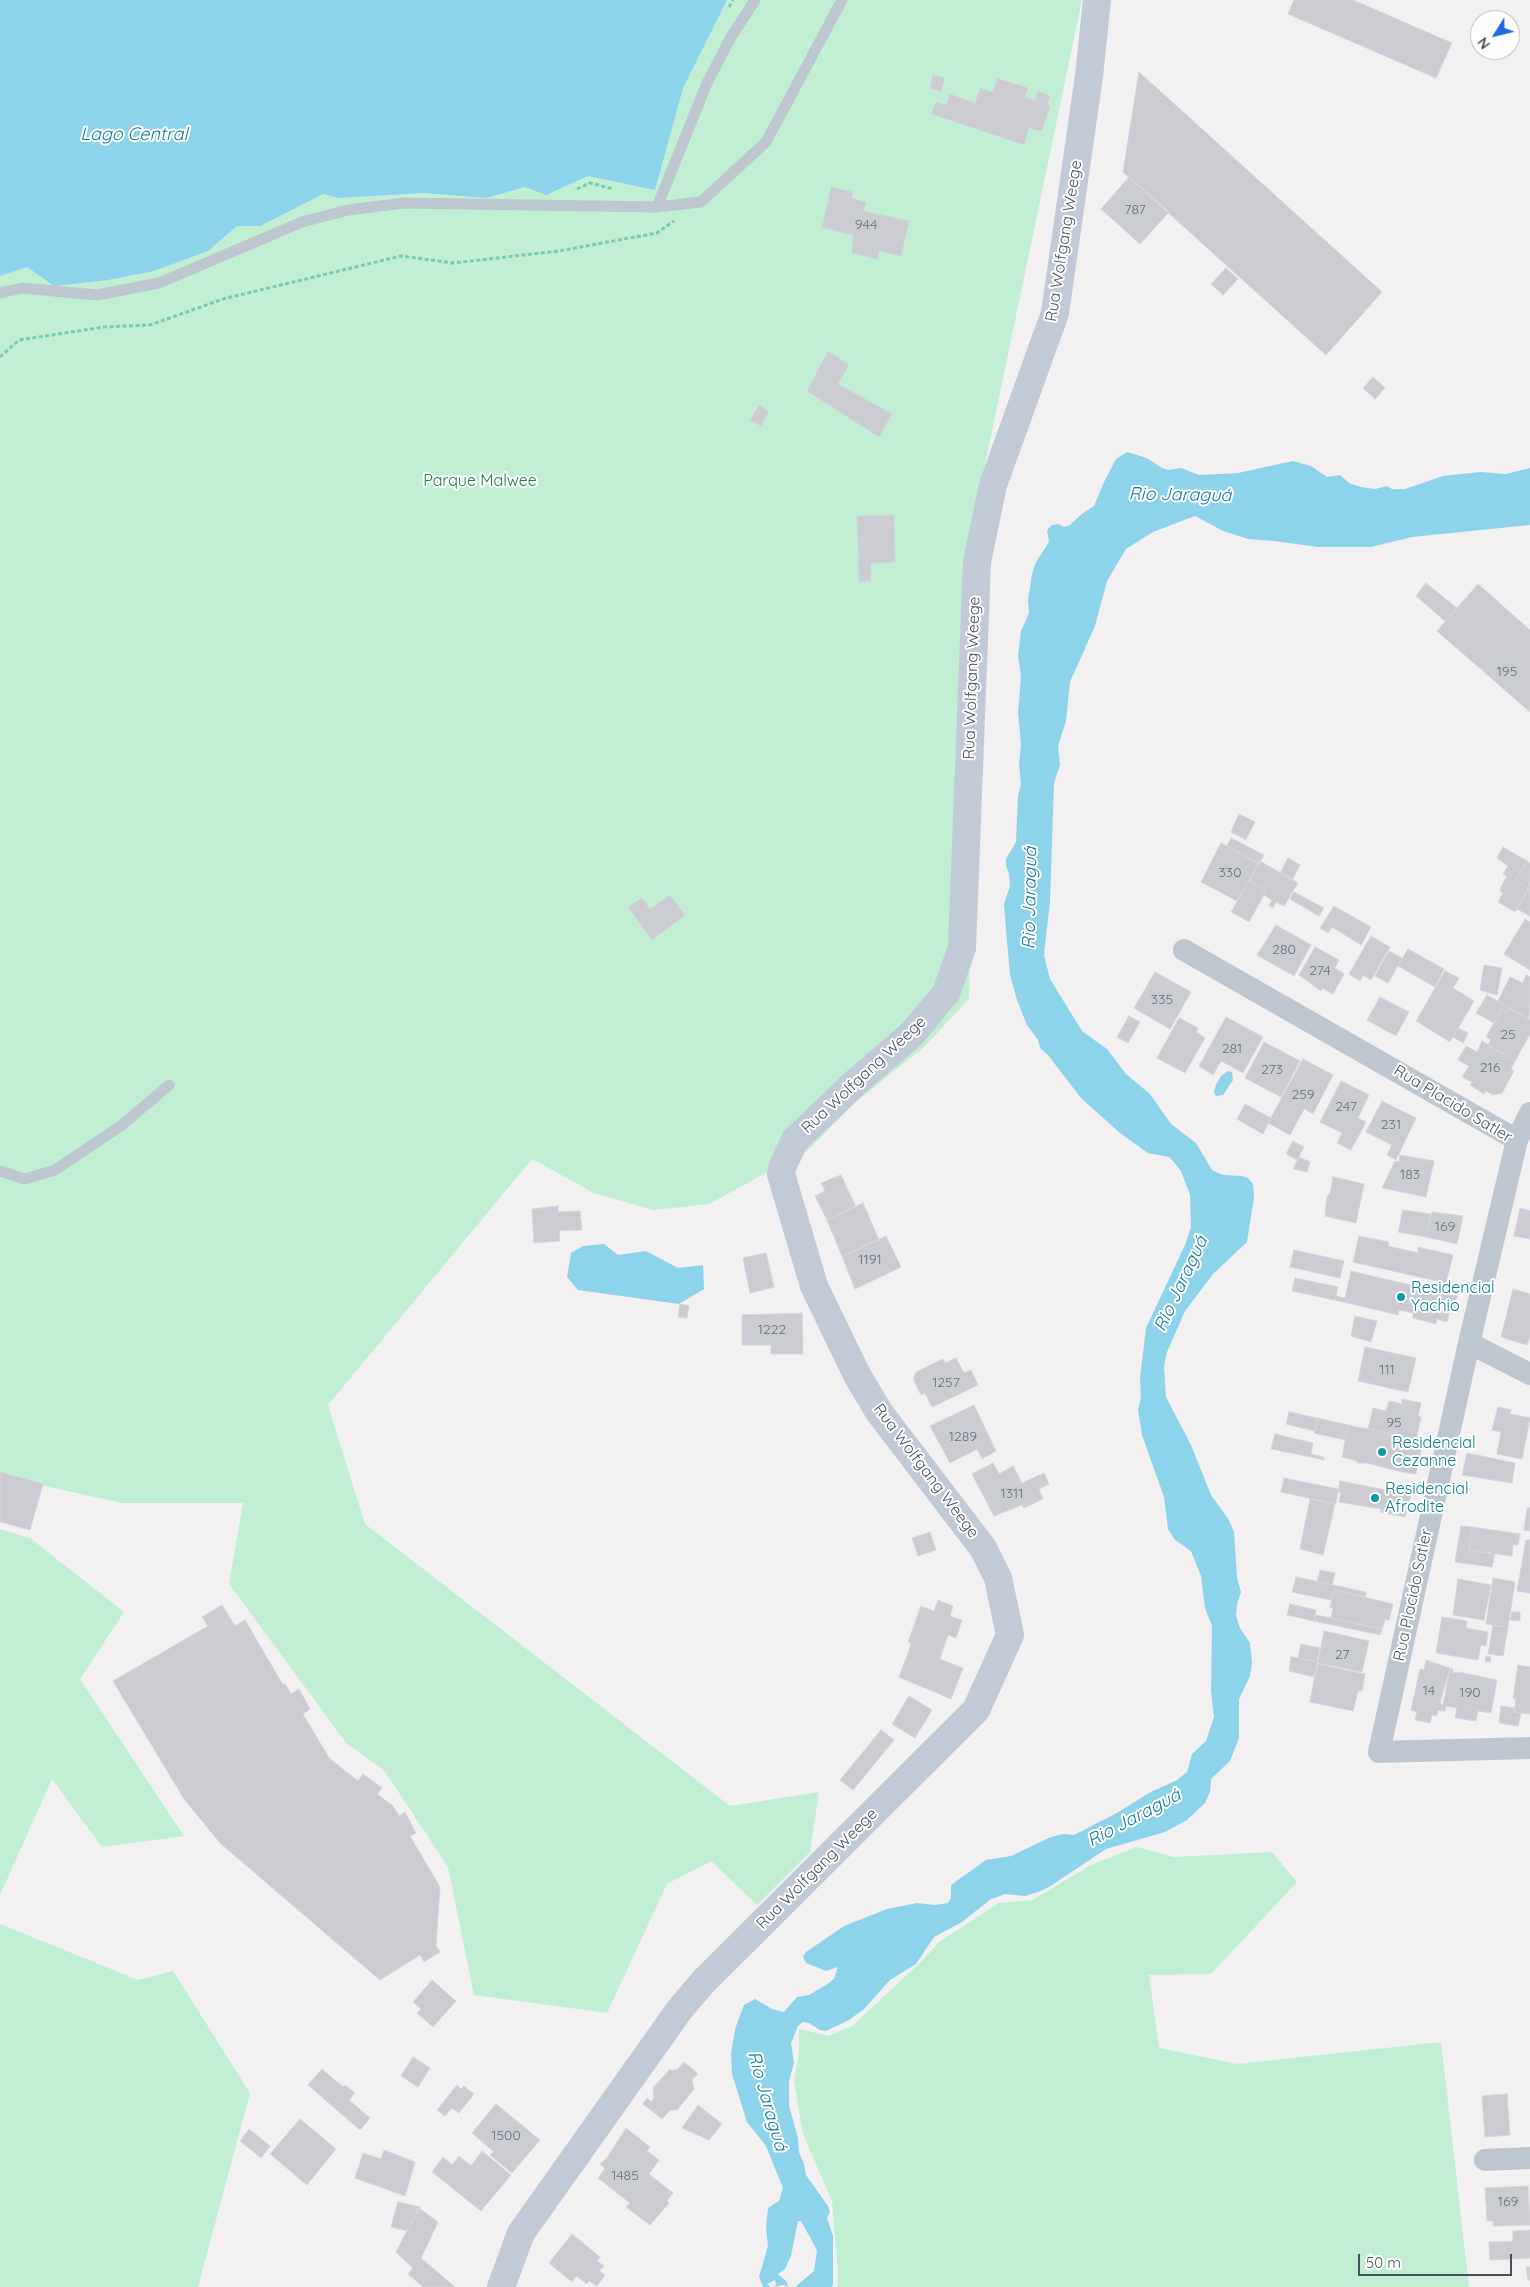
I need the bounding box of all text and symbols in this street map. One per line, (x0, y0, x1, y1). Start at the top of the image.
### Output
north arrow (1470, 10, 1520, 60)
text: N (1473, 34, 1494, 53)
water label: Lago Central (80, 124, 188, 146)
street label: Rua Wolfgang Weege (1042, 159, 1086, 323)
house number: 787 (1124, 202, 1146, 218)
house number: 944 (855, 217, 877, 233)
park label: Parque Malwee (423, 471, 537, 491)
water label: Rio Jaraguá (1128, 483, 1232, 507)
street label: Rua Wolfgang Weege (960, 596, 984, 760)
house number: 195 (1497, 664, 1517, 680)
water label: Rio Jaraguá (1018, 846, 1042, 950)
house number: 330 (1218, 865, 1242, 881)
house number: 280 (1272, 942, 1296, 958)
house number: 274 (1309, 963, 1331, 979)
house number: 335 (1151, 992, 1173, 1008)
street label: Rua Wolfgang Weege (798, 1012, 930, 1138)
house number: 25 (1500, 1027, 1516, 1043)
house number: 281 (1222, 1041, 1242, 1057)
house number: 216 (1480, 1060, 1500, 1076)
street label: Rua Placido Satler (1390, 1061, 1516, 1147)
house number: 273 (1261, 1062, 1283, 1078)
house number: 259 (1291, 1087, 1315, 1103)
house number: 247 (1335, 1099, 1357, 1115)
house number: 231 (1381, 1117, 1401, 1133)
house number: 183 (1400, 1167, 1420, 1183)
house number: 169 (1435, 1219, 1455, 1235)
water label: Rio Jaraguá (1149, 1233, 1213, 1335)
house number: 1191 (858, 1252, 882, 1268)
place label: Residencial Yachio (1411, 1278, 1495, 1316)
marker: Residencial Yachio (1395, 1291, 1407, 1303)
house number: 1222 (758, 1322, 786, 1338)
house number: 111 (1379, 1362, 1395, 1378)
house number: 1257 (932, 1375, 960, 1391)
street label: Rua Wolfgang Weege (869, 1400, 983, 1542)
house number: 95 (1386, 1415, 1402, 1431)
house number: 1289 (949, 1429, 977, 1445)
place label: Residencial Cezanne (1392, 1433, 1476, 1471)
marker: Residencial Cezanne (1376, 1446, 1388, 1458)
place label: Residencial Afrodite (1385, 1479, 1469, 1517)
house number: 1311 (1001, 1486, 1023, 1502)
marker: Residencial Afrodite (1369, 1492, 1381, 1504)
street label: Rua Placido Satler (1390, 1527, 1436, 1663)
house number: 27 (1335, 1647, 1349, 1663)
house number: 14 (1423, 1683, 1435, 1699)
house number: 190 (1459, 1685, 1481, 1701)
water label: Rio Jaraguá (1084, 1784, 1184, 1852)
street label: Rua Wolfgang Weege (753, 1805, 881, 1933)
water label: Rio Jaraguá (742, 2049, 792, 2153)
house number: 1500 (491, 2128, 521, 2144)
house number: 1485 (611, 2168, 639, 2184)
house number: 169 (1498, 2194, 1518, 2210)
scale bar (1360, 2244, 1514, 2276)
text: 50 m (1366, 2253, 1401, 2272)

